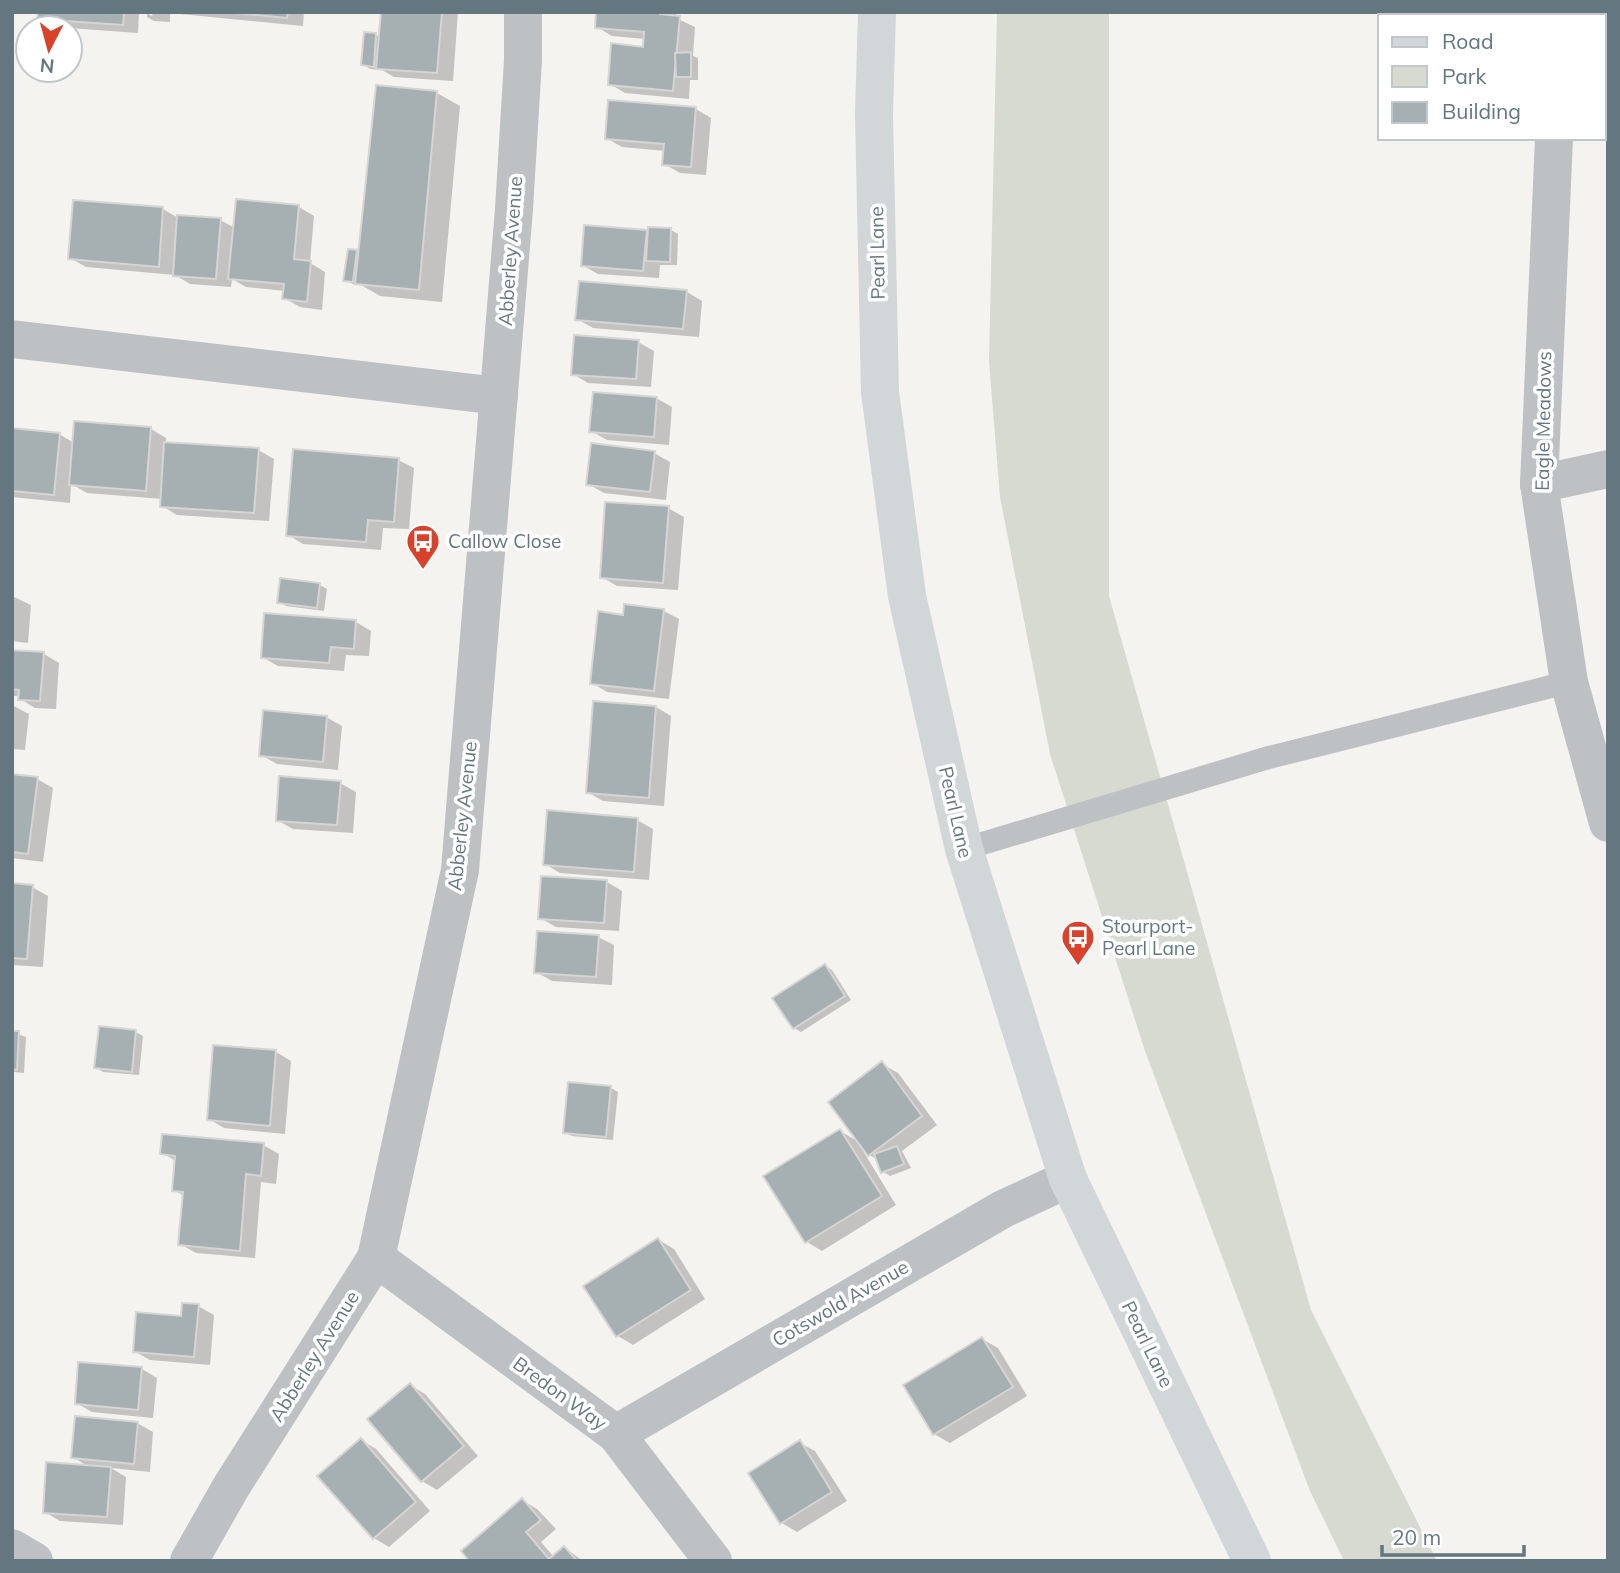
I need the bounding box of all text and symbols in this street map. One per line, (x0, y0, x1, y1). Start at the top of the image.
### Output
north arrow (14, 14, 84, 84)
legend (1378, 14, 1606, 140)
text: Road (1442, 28, 1493, 54)
text: N (39, 53, 56, 79)
text: Park (1442, 63, 1486, 89)
text: Building (1442, 98, 1521, 124)
street label: Abberley Avenue (493, 175, 527, 327)
street label: Pearl Lane (864, 206, 890, 300)
street label: Eagle Meadows (1530, 351, 1556, 491)
bus stop icon: Callow Close (404, 522, 442, 571)
place label: Callow Close (448, 529, 561, 553)
street label: Abberley Avenue (442, 740, 482, 892)
street label: Pearl Lane (934, 764, 978, 860)
place label: Stourport- Pearl Lane (1102, 914, 1195, 960)
bus stop icon: Stourport- Pearl Lane (1059, 918, 1097, 967)
street label: Cotswold Avenue (768, 1254, 912, 1352)
street label: Abberley Avenue (264, 1286, 364, 1426)
street label: Pearl Lane (1117, 1297, 1179, 1391)
street label: Bredon Way (509, 1351, 611, 1435)
scale bar (1382, 1514, 1524, 1558)
text: 20 m (1392, 1524, 1441, 1550)

